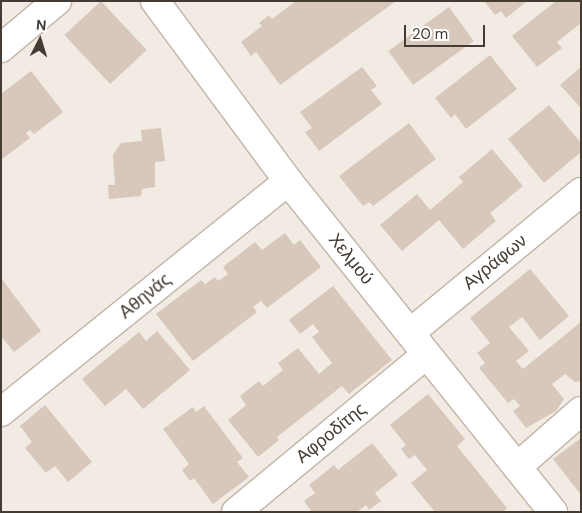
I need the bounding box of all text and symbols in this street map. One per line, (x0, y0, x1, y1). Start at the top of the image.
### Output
north arrow (15, 15, 65, 65)
scale bar (407, 15, 488, 47)
text: N (35, 16, 47, 34)
text: 20 m (412, 24, 448, 44)
street label: Χελμού (324, 229, 378, 289)
street label: Αγράφων (459, 230, 531, 294)
street label: Αθηνάς (115, 269, 175, 323)
street label: Αφροδίτης (292, 398, 370, 468)

